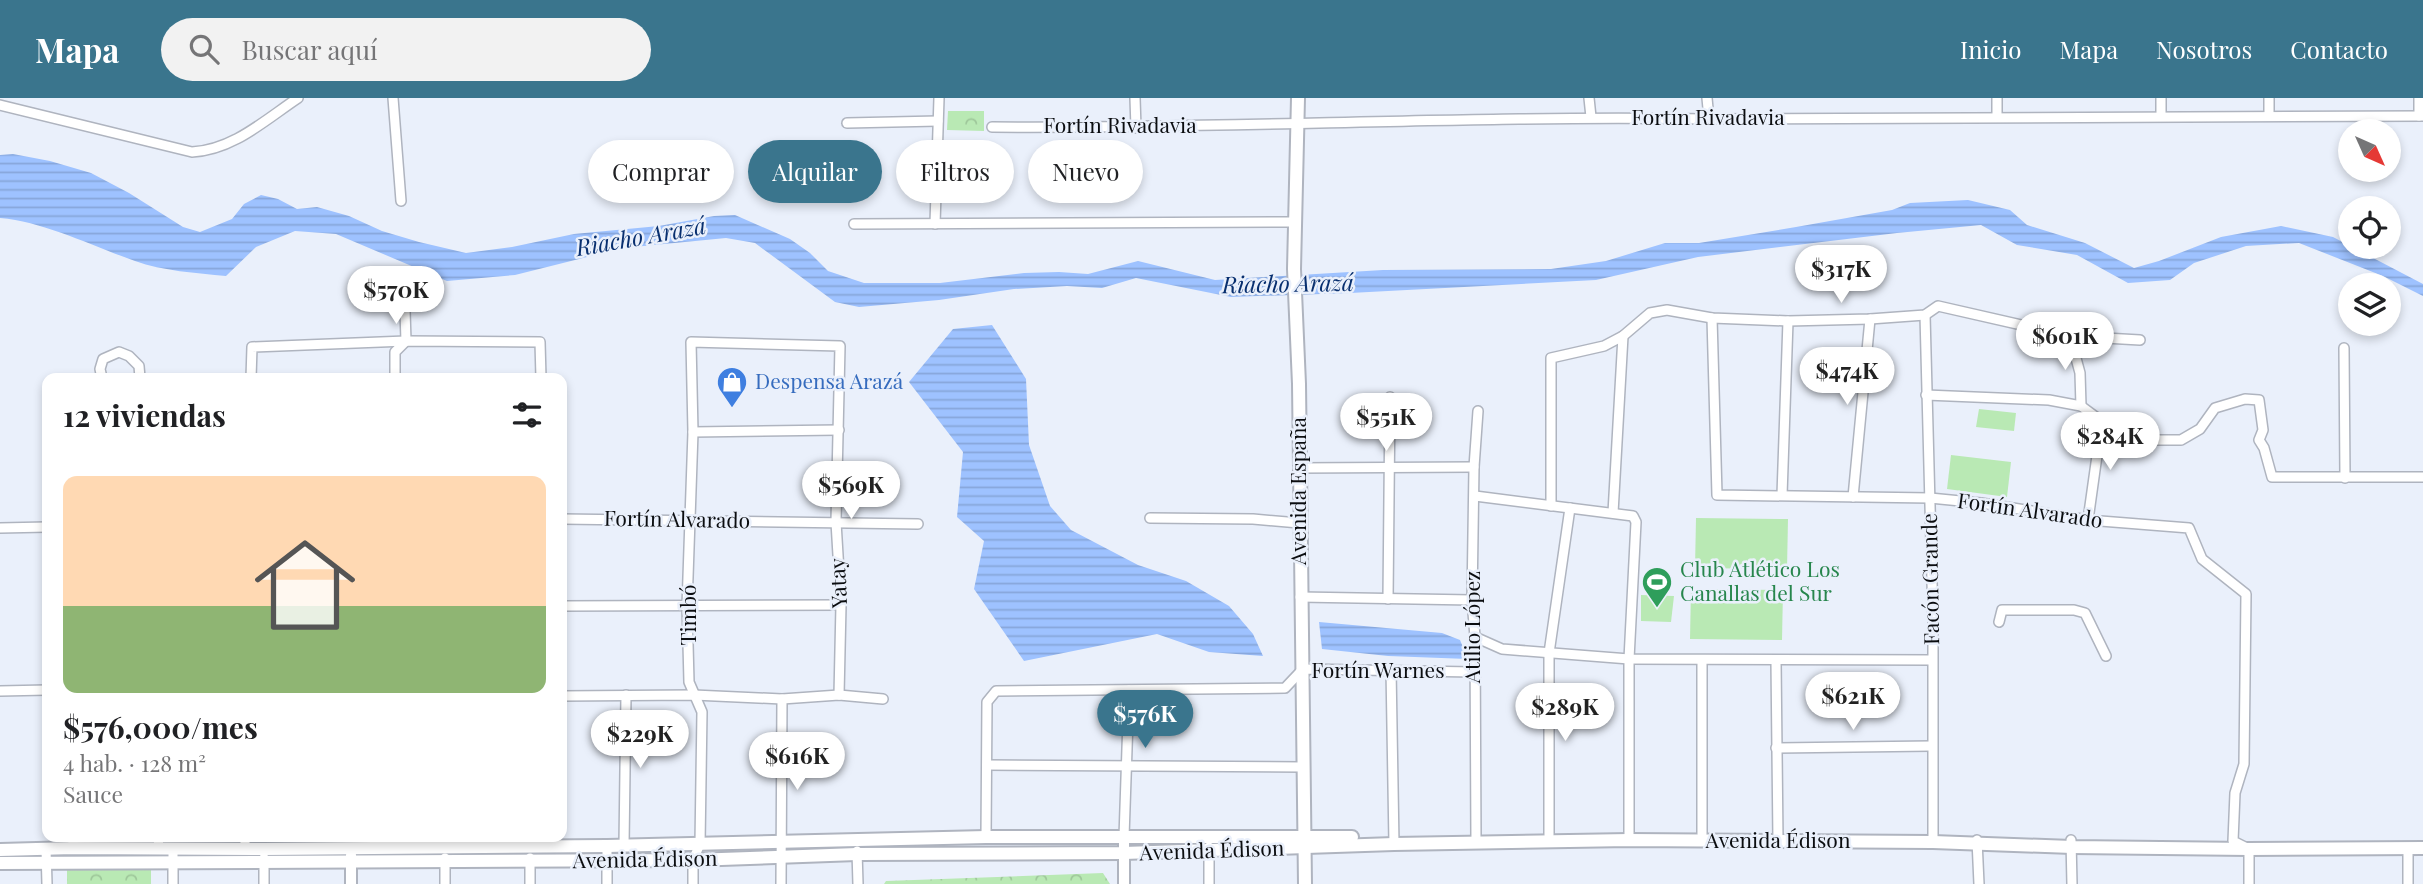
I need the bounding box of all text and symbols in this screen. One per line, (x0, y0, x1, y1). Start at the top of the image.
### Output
search box (161, 18, 651, 81)
text: Mapa (35, 27, 119, 71)
icon: search (185, 30, 223, 68)
text: Buscar aquí (241, 32, 378, 67)
text: Inicio (1960, 33, 2021, 65)
text: Mapa (2059, 33, 2118, 65)
text: Nosotros (2156, 33, 2252, 65)
text: Contacto (2290, 33, 2388, 65)
street label: Fortín Rivadavia (1631, 102, 1785, 130)
street label: Fortín Rivadavia (1043, 110, 1197, 138)
north arrow (2338, 119, 2401, 182)
map controls (2338, 119, 2401, 336)
chip: Comprar (588, 140, 734, 203)
chip: Alquilar (748, 140, 882, 203)
chip: Filtros (896, 140, 1014, 203)
chip: Nuevo (1028, 140, 1143, 203)
button: locate (2338, 196, 2401, 259)
water label: Riacho Arazá (572, 209, 708, 262)
pin: $317K (1792, 246, 1890, 305)
text: $317K (1811, 252, 1871, 283)
pin: $570K (347, 266, 445, 326)
water label: Riacho Arazá (1221, 266, 1354, 299)
text: $570K (363, 273, 429, 304)
button: layers (2338, 273, 2401, 336)
pin: $601K (2016, 313, 2114, 372)
text: $601K (2032, 319, 2098, 350)
pin: $474K (1798, 348, 1896, 407)
text: $474K (1816, 354, 1878, 385)
shop icon: Despensa Arazá (715, 365, 749, 409)
place label: Despensa Arazá (755, 366, 904, 394)
pin: $551K (1337, 394, 1435, 453)
text: 12 viviendas (63, 395, 226, 435)
icon: filters (508, 396, 546, 434)
text: $551K (1356, 400, 1416, 431)
pin: $284K (2061, 412, 2159, 472)
street label: Avenida España (1283, 416, 1311, 566)
text: $284K (2077, 419, 2143, 450)
pin: $569K (802, 462, 900, 521)
text: $569K (818, 468, 884, 499)
street label: Fortín Alvarado (1956, 485, 2105, 533)
street label: Fortín Alvarado (604, 503, 750, 533)
street label: Facón Grande (1914, 513, 1944, 645)
icon: home (242, 522, 368, 648)
place label: Club Atlético Los Canallas del Sur (1680, 554, 1840, 606)
street label: Yatay (822, 557, 852, 610)
sports icon: Club Atlético Los Canallas del Sur (1640, 565, 1674, 609)
street label: Atilio López (1457, 571, 1485, 684)
street label: Timbó (673, 584, 701, 646)
street label: Fortín Warnes (1311, 655, 1445, 683)
pin: $621K (1804, 672, 1902, 732)
text: $621K (1821, 679, 1885, 710)
pin: $289K (1516, 684, 1614, 743)
pin: $576K (1096, 690, 1194, 750)
text: $289K (1531, 690, 1599, 721)
text: $576K (1113, 697, 1177, 728)
text: $576,000/mes (63, 707, 258, 747)
pin: $229K (591, 710, 689, 770)
text: $229K (607, 717, 673, 748)
pin: $616K (748, 732, 846, 792)
text: $616K (765, 739, 829, 770)
text: 4 hab. · 128 m² (63, 747, 206, 778)
text: Sauce (63, 778, 123, 809)
street label: Avenida Édison (1705, 825, 1851, 853)
street label: Avenida Édison (1138, 832, 1285, 866)
street label: Avenida Édison (571, 843, 718, 873)

